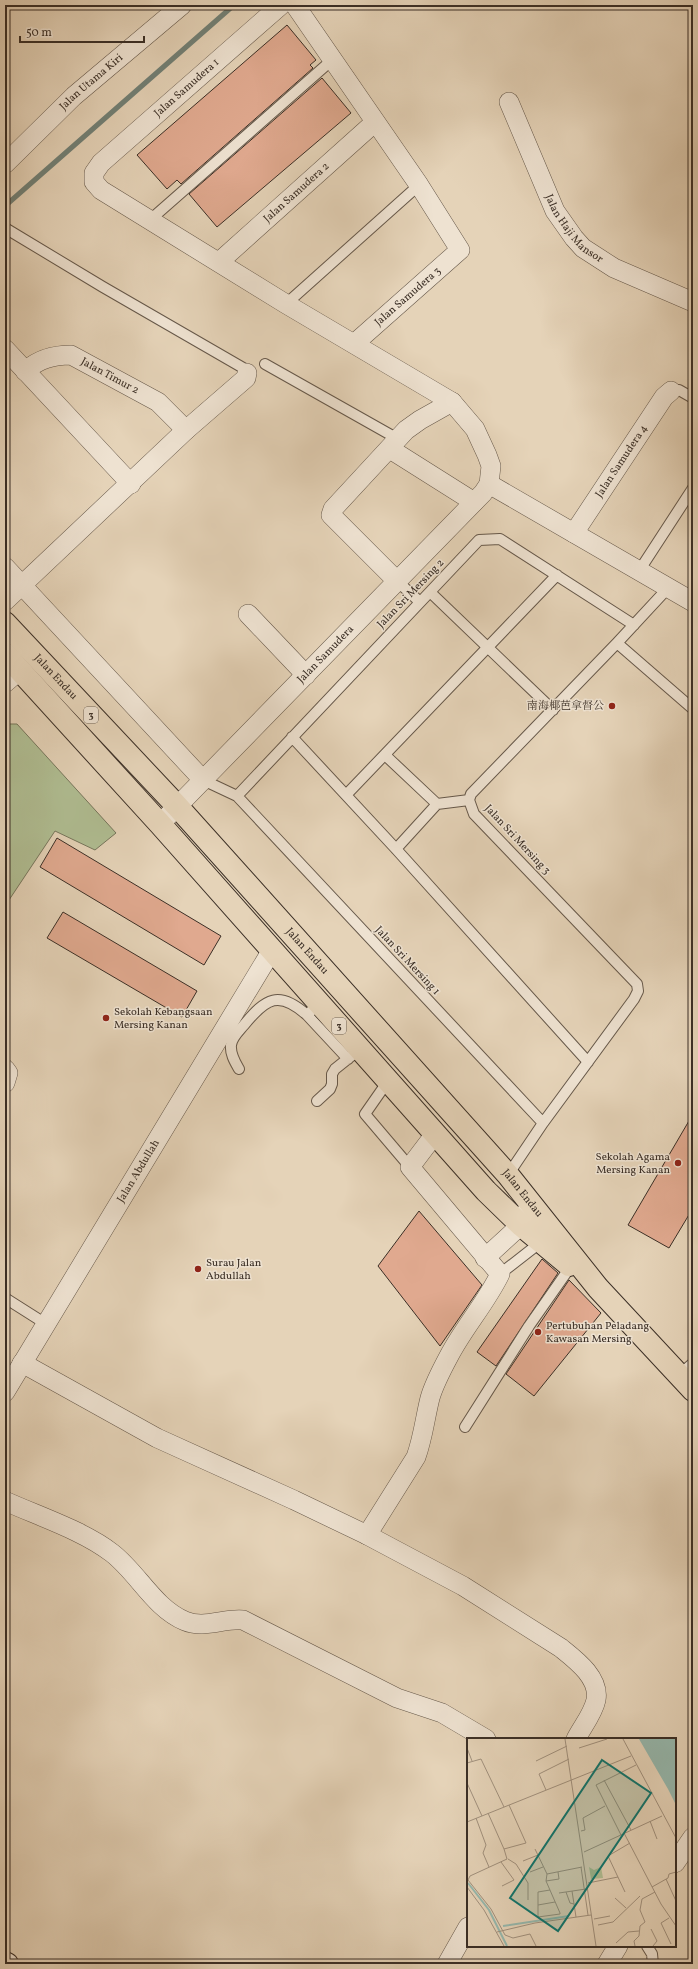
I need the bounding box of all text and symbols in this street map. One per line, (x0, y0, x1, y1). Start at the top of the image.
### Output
scale bar (20, 18, 144, 44)
text: 50 m (26, 25, 52, 41)
street label: Jalan Utama Kiri (56, 50, 126, 114)
street label: Jalan Samudera 1 (151, 55, 222, 121)
street label: Jalan Samudera 2 (260, 159, 333, 226)
street label: Jalan Haji Mansor (541, 192, 606, 267)
street label: Jalan Samudera 3 (372, 264, 445, 330)
street label: Jalan Timur 2 (78, 354, 142, 398)
street label: Jalan Samudera 4 (592, 422, 651, 501)
street label: Jalan Sri Mersing 2 (374, 556, 448, 632)
street label: Jalan Samudera (294, 622, 358, 687)
street label: Jalan Endau (30, 651, 81, 703)
place label: 南海椰芭拿督公 (527, 699, 604, 714)
marker: 南海椰芭拿督公 (607, 701, 617, 711)
road number: 3 (84, 707, 98, 723)
street label: Jalan Sri Mersing 3 (481, 802, 554, 879)
street label: Jalan Sri Mersing 1 (371, 923, 443, 999)
street label: Jalan Endau (282, 925, 332, 978)
place label: Sekolah Kebangsaan Mersing Kanan (114, 1005, 213, 1033)
marker: Sekolah Kebangsaan Mersing Kanan (101, 1013, 111, 1023)
road number: 3 (332, 1018, 346, 1034)
street label: Jalan Abdullah (113, 1136, 164, 1206)
place label: Sekolah Agama Mersing Kanan (596, 1150, 671, 1178)
marker: Sekolah Agama Mersing Kanan (673, 1158, 683, 1168)
street label: Jalan Endau (499, 1166, 546, 1220)
place label: Surau Jalan Abdullah (206, 1256, 262, 1284)
marker: Surau Jalan Abdullah (193, 1264, 203, 1274)
place label: Pertubuhan Peladang Kawasan Mersing (546, 1319, 649, 1347)
marker: Pertubuhan Peladang Kawasan Mersing (533, 1327, 543, 1337)
inset map (467, 1738, 676, 1947)

